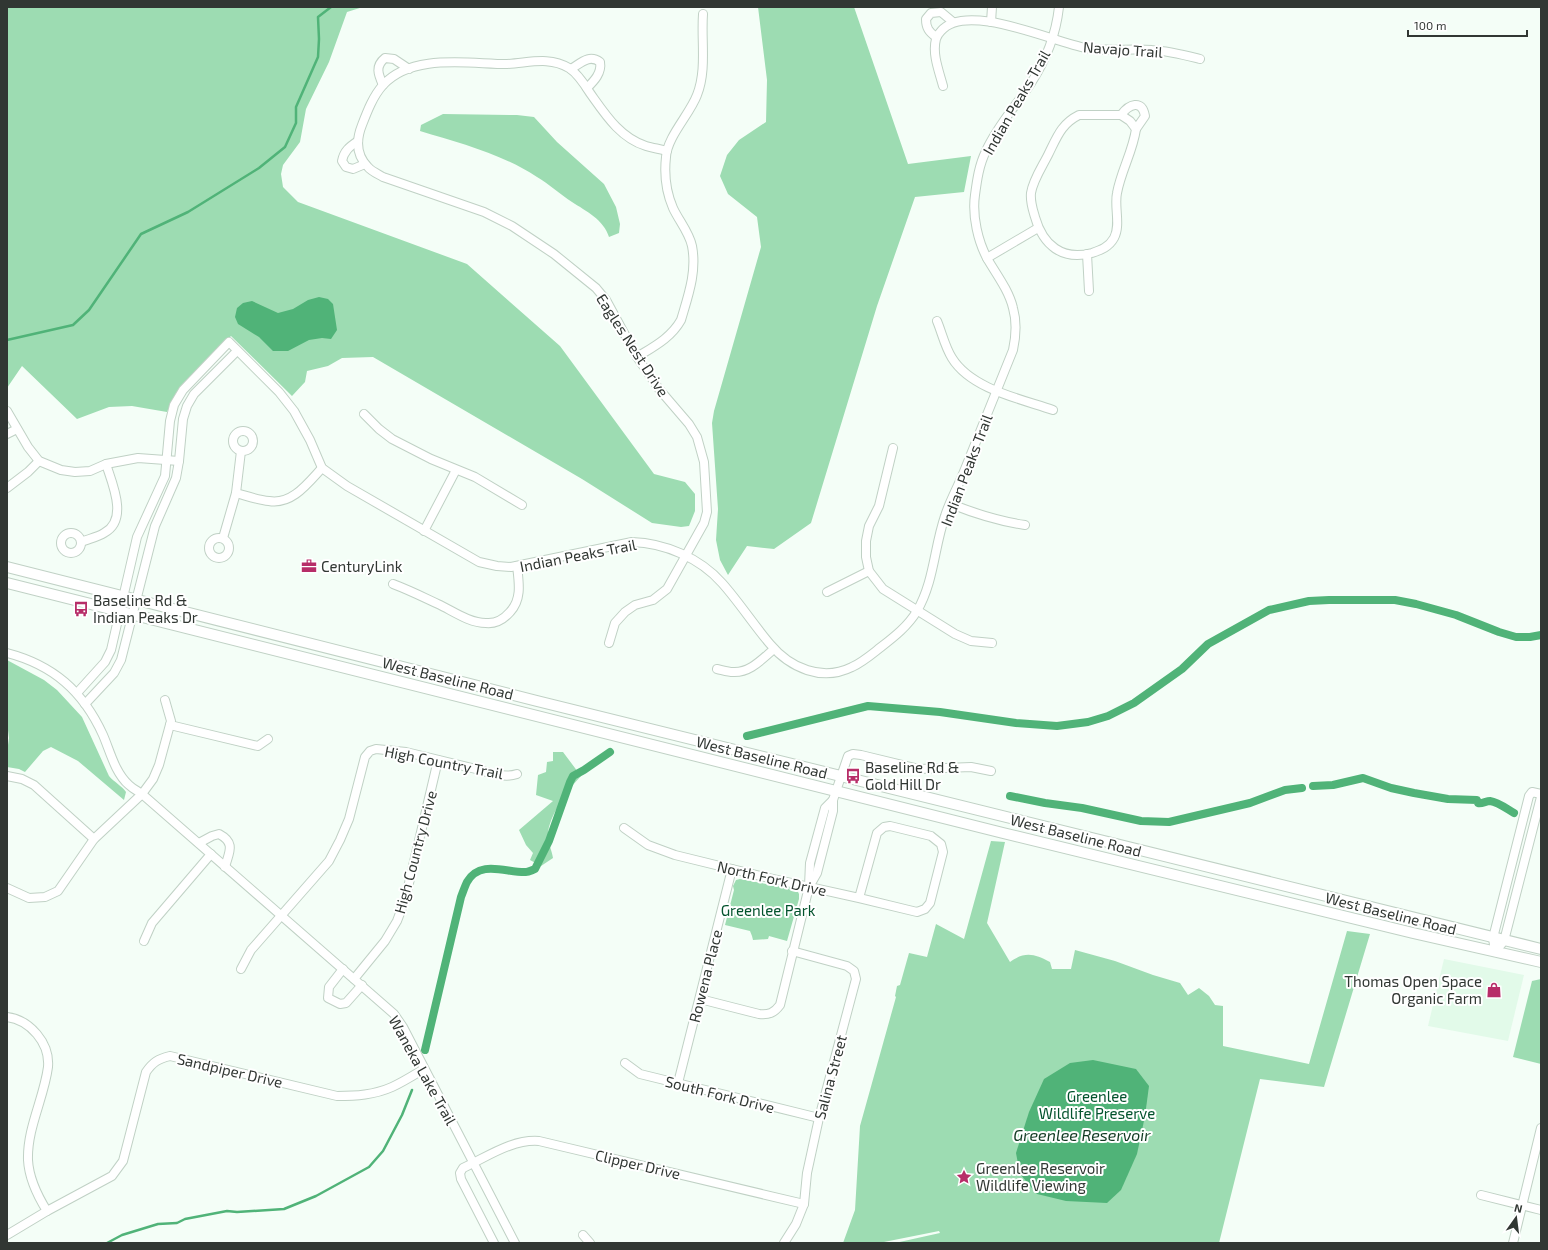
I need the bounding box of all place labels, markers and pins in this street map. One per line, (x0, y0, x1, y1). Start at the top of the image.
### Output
office icon: CenturyLink (300, 557, 318, 575)
place label: CenturyLink (321, 557, 403, 575)
place label: Baseline Rd & Indian Peaks Dr (93, 591, 198, 626)
bus stop icon: Baseline Rd & Indian Peaks Dr (72, 600, 90, 618)
place label: Baseline Rd & Gold Hill Dr (865, 758, 959, 793)
bus stop icon: Baseline Rd & Gold Hill Dr (844, 767, 862, 785)
place label: Thomas Open Space Organic Farm (1344, 972, 1482, 1007)
shop icon: Thomas Open Space Organic Farm (1485, 981, 1503, 999)
place label: Greenlee Reservoir Wildlife Viewing (976, 1159, 1105, 1194)
place icon: Greenlee Reservoir Wildlife Viewing (955, 1168, 973, 1186)

